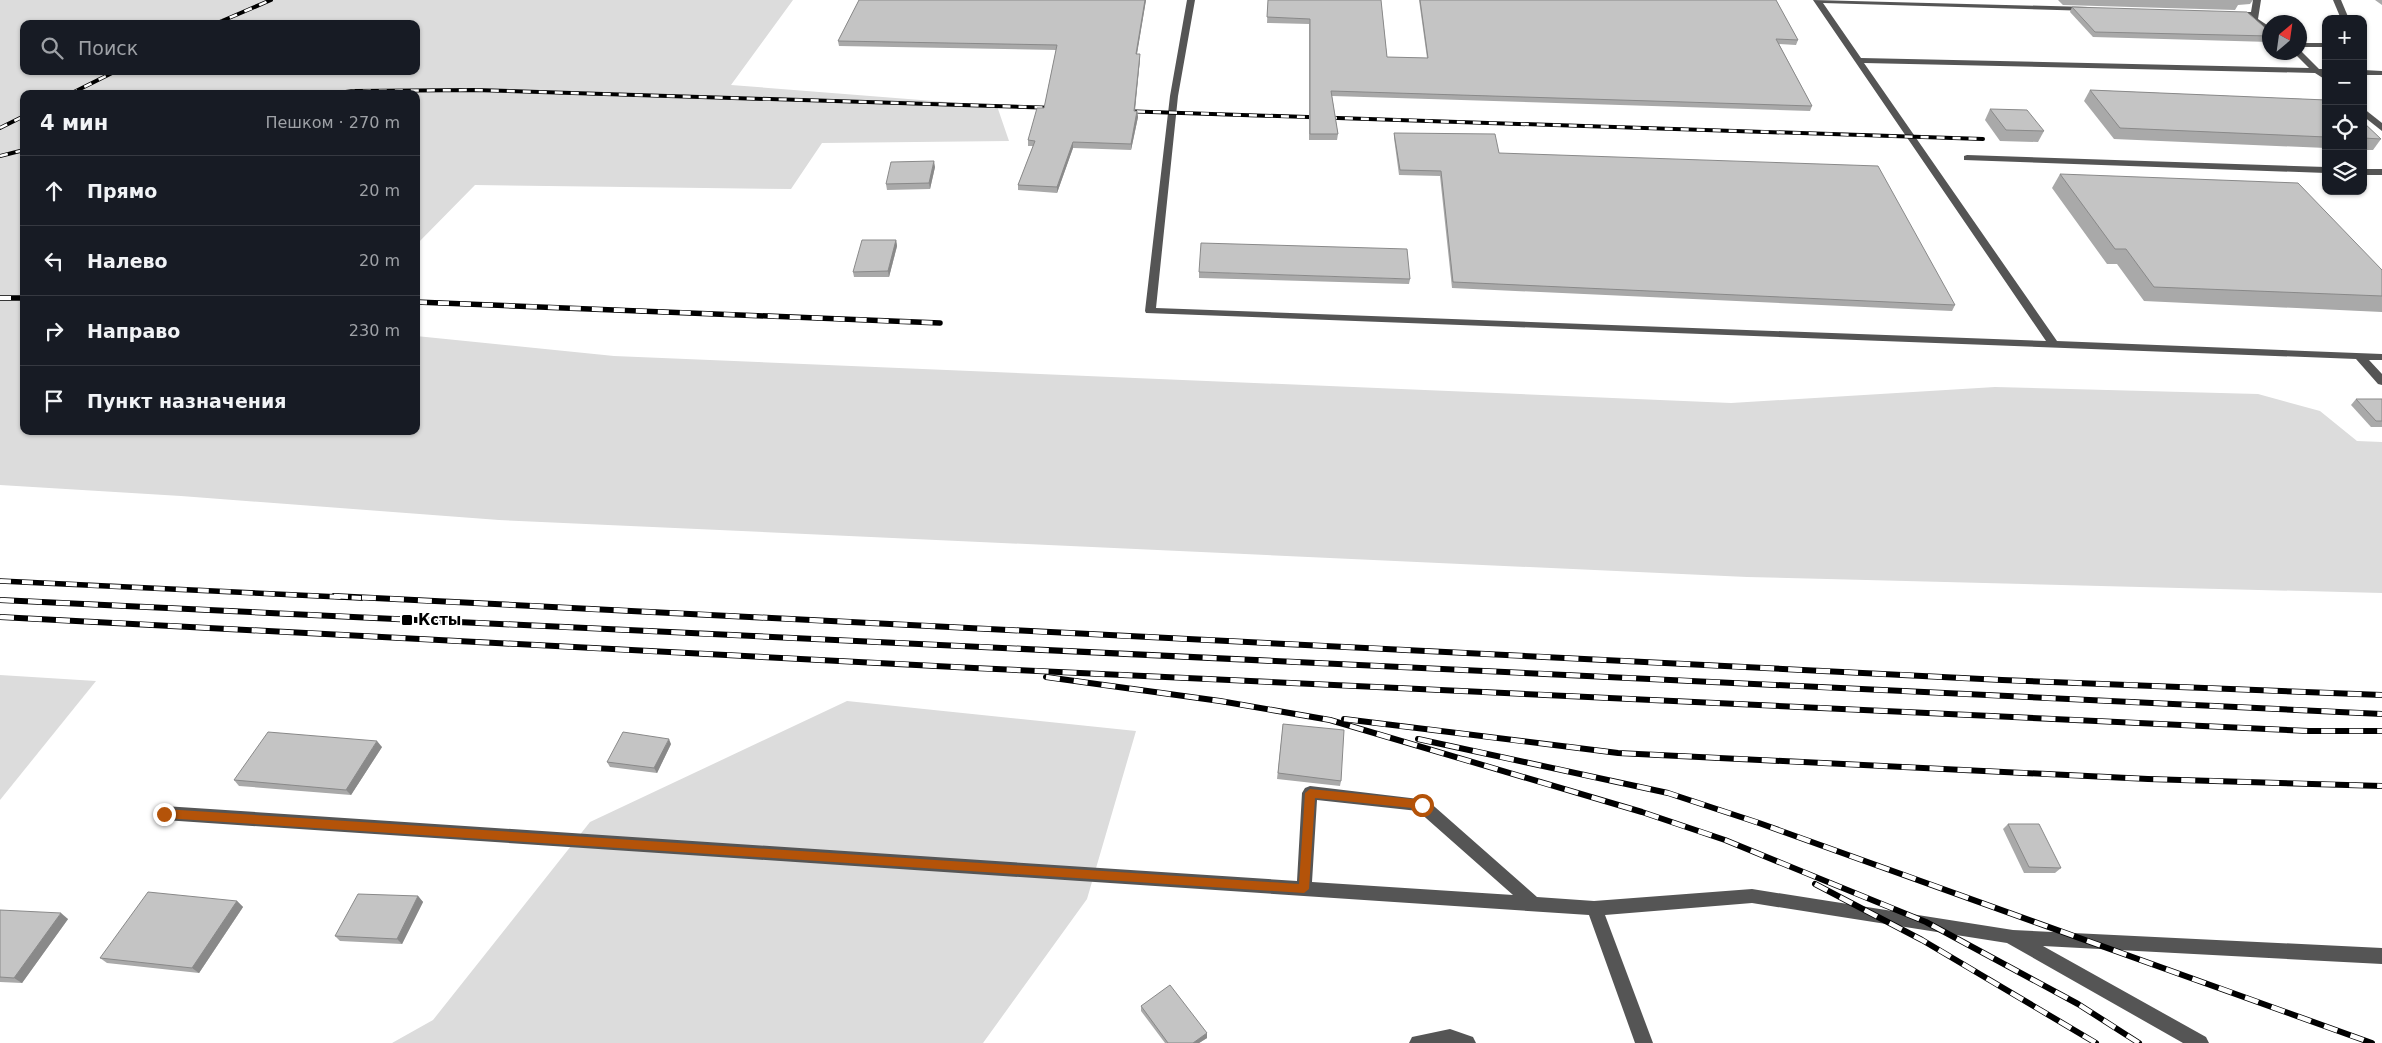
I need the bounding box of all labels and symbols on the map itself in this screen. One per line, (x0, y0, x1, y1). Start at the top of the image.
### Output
north arrow (2262, 15, 2307, 60)
place label: Ксты (418, 611, 461, 629)
marker: Ксты (400, 613, 414, 627)
route start (1411, 794, 1434, 817)
route end (153, 803, 176, 826)

